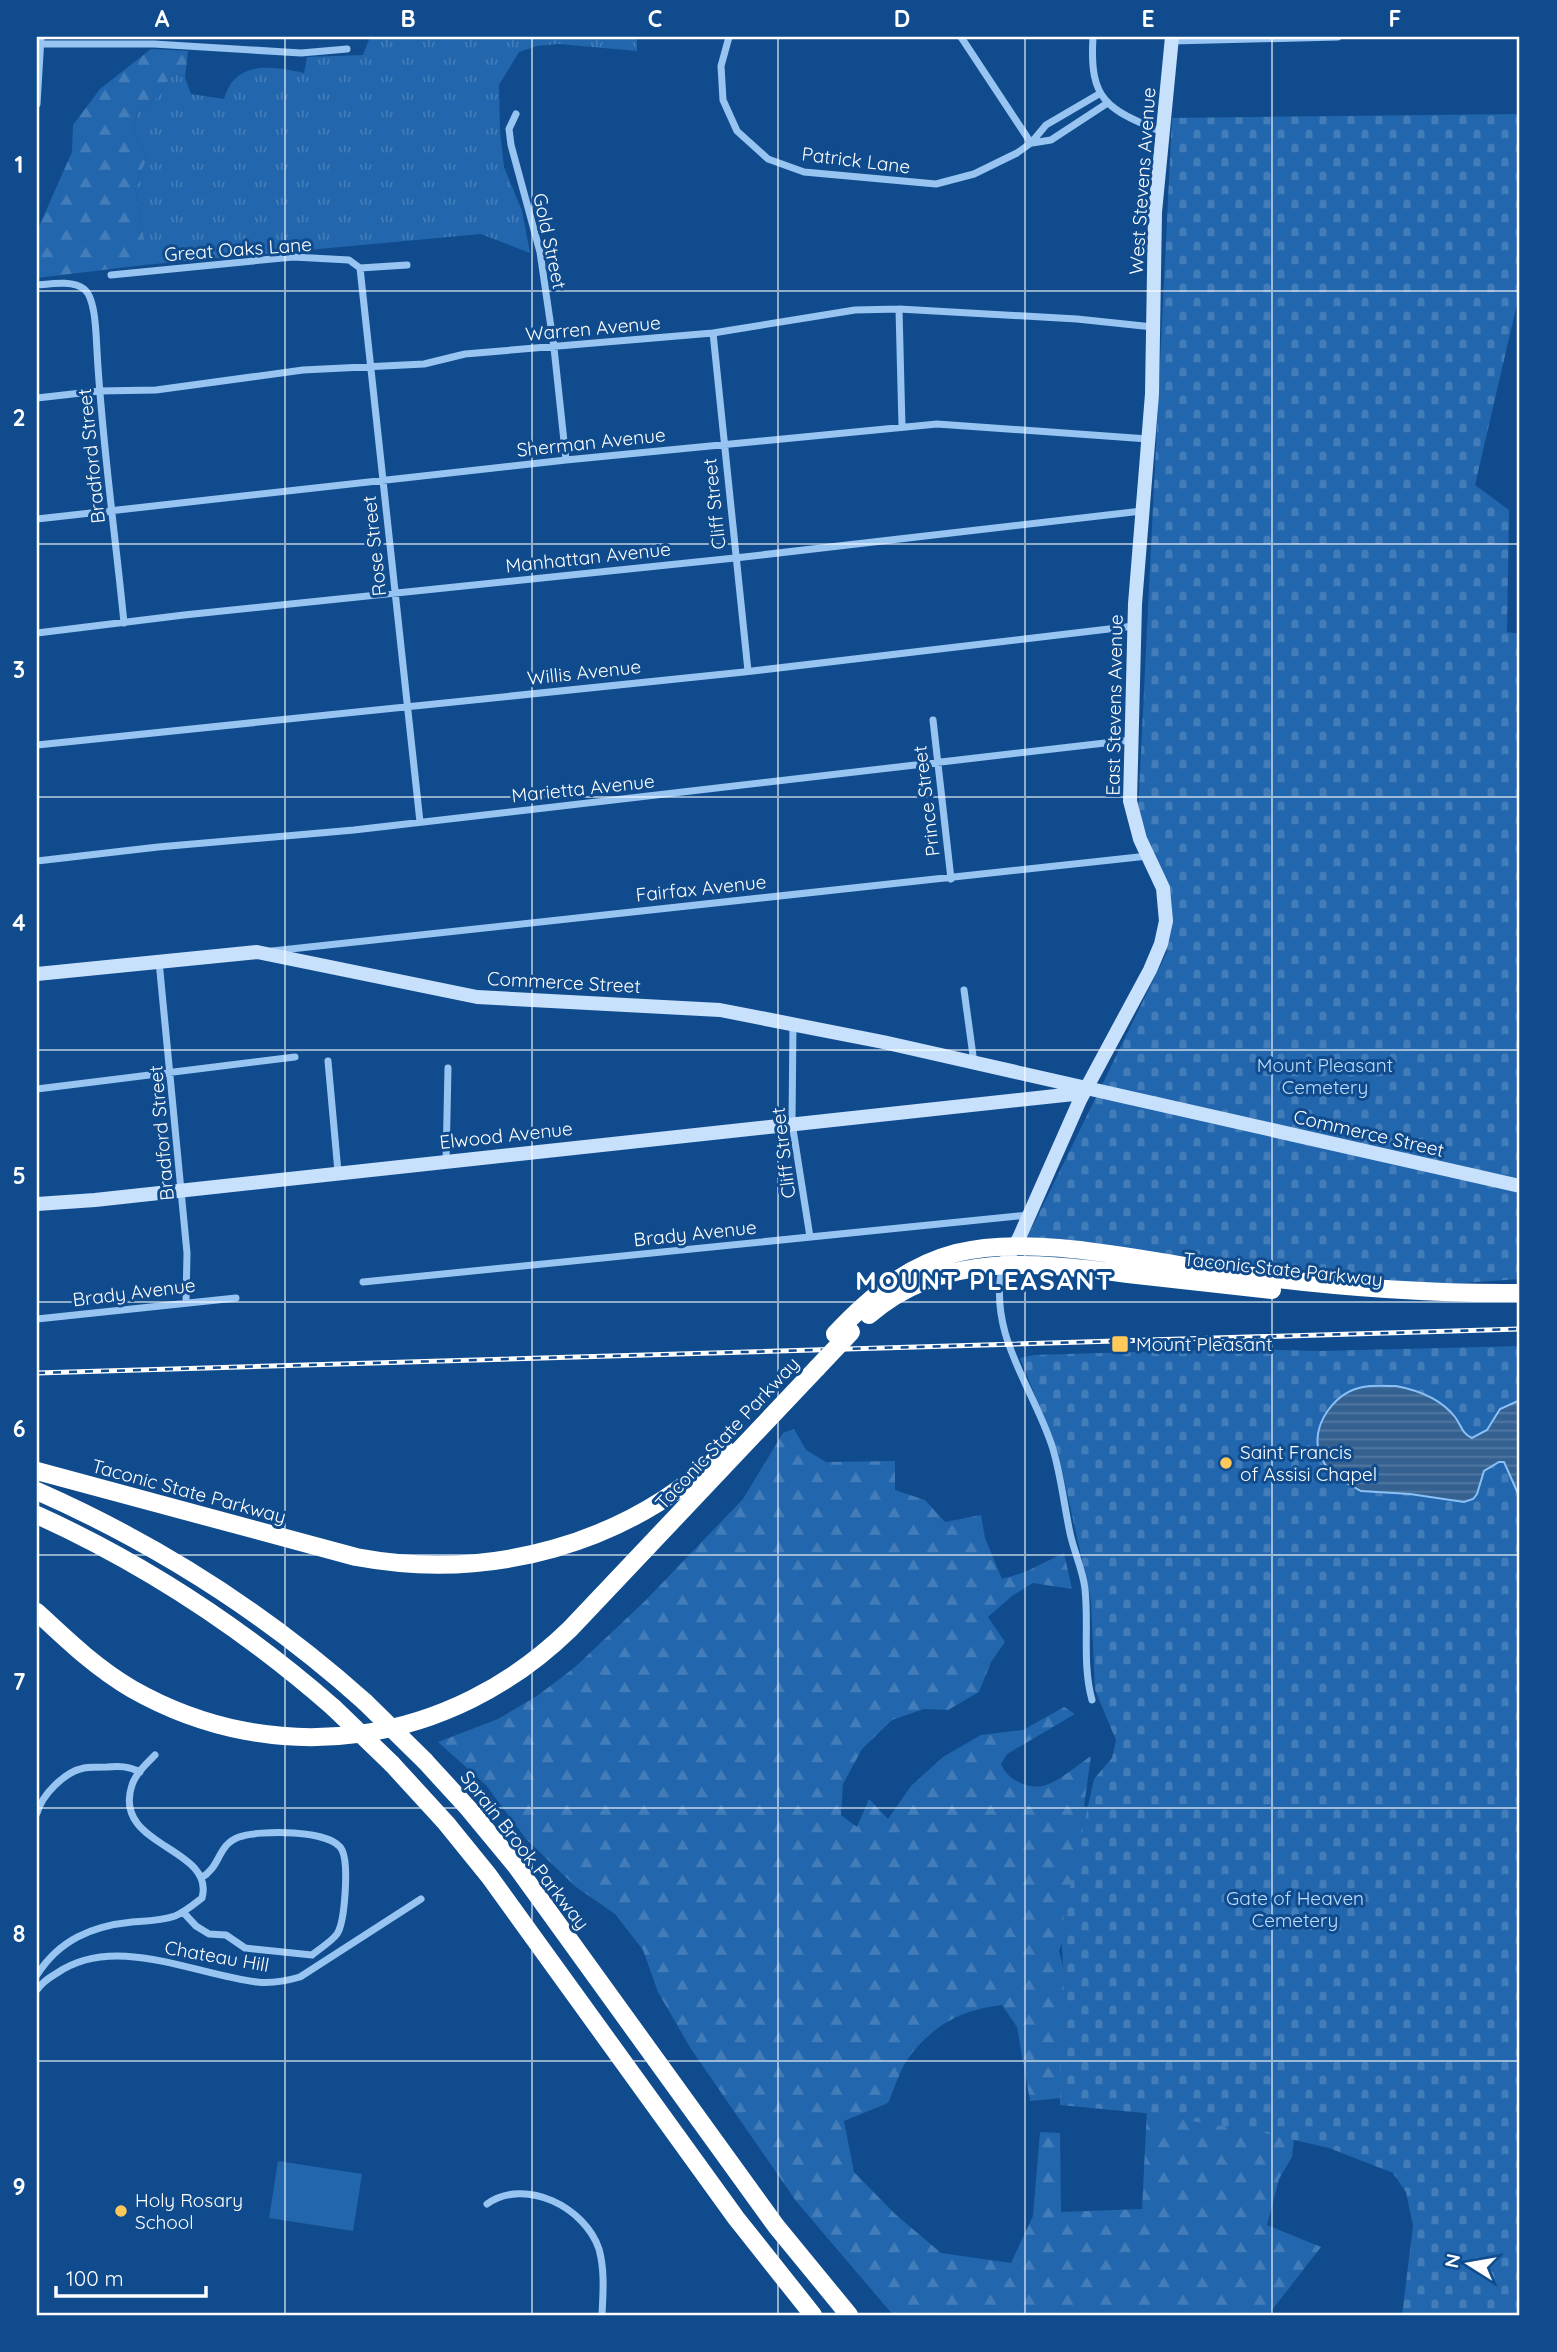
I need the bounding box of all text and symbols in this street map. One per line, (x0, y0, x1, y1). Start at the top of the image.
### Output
text: A (155, 4, 170, 33)
text: B (400, 4, 416, 33)
text: C (648, 4, 662, 33)
text: D (894, 4, 910, 33)
text: E (1141, 4, 1155, 33)
text: F (1389, 4, 1401, 33)
street label: West Stevens Avenue (1123, 87, 1161, 275)
street label: Patrick Lane (800, 141, 912, 179)
text: 1 (15, 150, 23, 179)
street label: Gold Street (528, 191, 572, 291)
street label: Great Oaks Lane (164, 232, 312, 266)
street label: Warren Avenue (524, 310, 662, 346)
street label: Bradford Street (72, 387, 110, 525)
text: 2 (12, 403, 26, 432)
street label: Sherman Avenue (515, 422, 667, 462)
street label: Cliff Street (697, 457, 731, 551)
street label: Rose Street (357, 495, 391, 597)
street label: Manhattan Avenue (504, 536, 672, 578)
street label: East Stevens Avenue (1100, 614, 1128, 796)
street label: Willis Avenue (526, 654, 642, 690)
text: 3 (13, 655, 25, 684)
street label: Prince Street (907, 744, 945, 858)
street label: Marietta Avenue (510, 769, 656, 807)
street label: Fairfax Avenue (635, 869, 767, 907)
text: 4 (12, 908, 26, 937)
street label: Commerce Street (487, 966, 641, 998)
park label: Mount Pleasant Cemetery (1257, 1053, 1393, 1099)
street label: Bradford Street (143, 1064, 179, 1202)
street label: Commerce Street (1291, 1104, 1447, 1162)
street label: Cliff Street (766, 1106, 800, 1200)
street label: Elwood Avenue (438, 1116, 574, 1154)
text: 5 (12, 1161, 26, 1190)
street label: Brady Avenue (632, 1215, 758, 1251)
street label: Taconic State Parkway (1182, 1247, 1384, 1291)
district label: MOUNT PLEASANT (855, 1264, 1115, 1297)
street label: Brady Avenue (71, 1273, 197, 1311)
place label: Mount Pleasant (1136, 1332, 1272, 1356)
marker: Mount Pleasant (1110, 1334, 1130, 1354)
street label: Taconic State Parkway (650, 1352, 804, 1514)
text: 6 (13, 1414, 25, 1443)
place label: Saint Francis of Assisi Chapel (1240, 1440, 1377, 1486)
street label: Taconic State Parkway (89, 1453, 289, 1529)
marker: Saint Francis of Assisi Chapel (1218, 1455, 1234, 1471)
text: 7 (13, 1667, 26, 1696)
street label: Sprain Brook Parkway (455, 1766, 595, 1934)
park label: Gate of Heaven Cemetery (1226, 1886, 1364, 1932)
text: 8 (13, 1919, 25, 1948)
street label: Chateau Hill (163, 1935, 271, 1977)
text: 9 (12, 2172, 26, 2201)
place label: Holy Rosary School (135, 2188, 243, 2234)
marker: Holy Rosary School (113, 2203, 129, 2219)
north arrow (1434, 2230, 1504, 2300)
text: N (1439, 2252, 1465, 2270)
scale bar (56, 2254, 206, 2298)
text: 100 m (66, 2265, 124, 2291)

